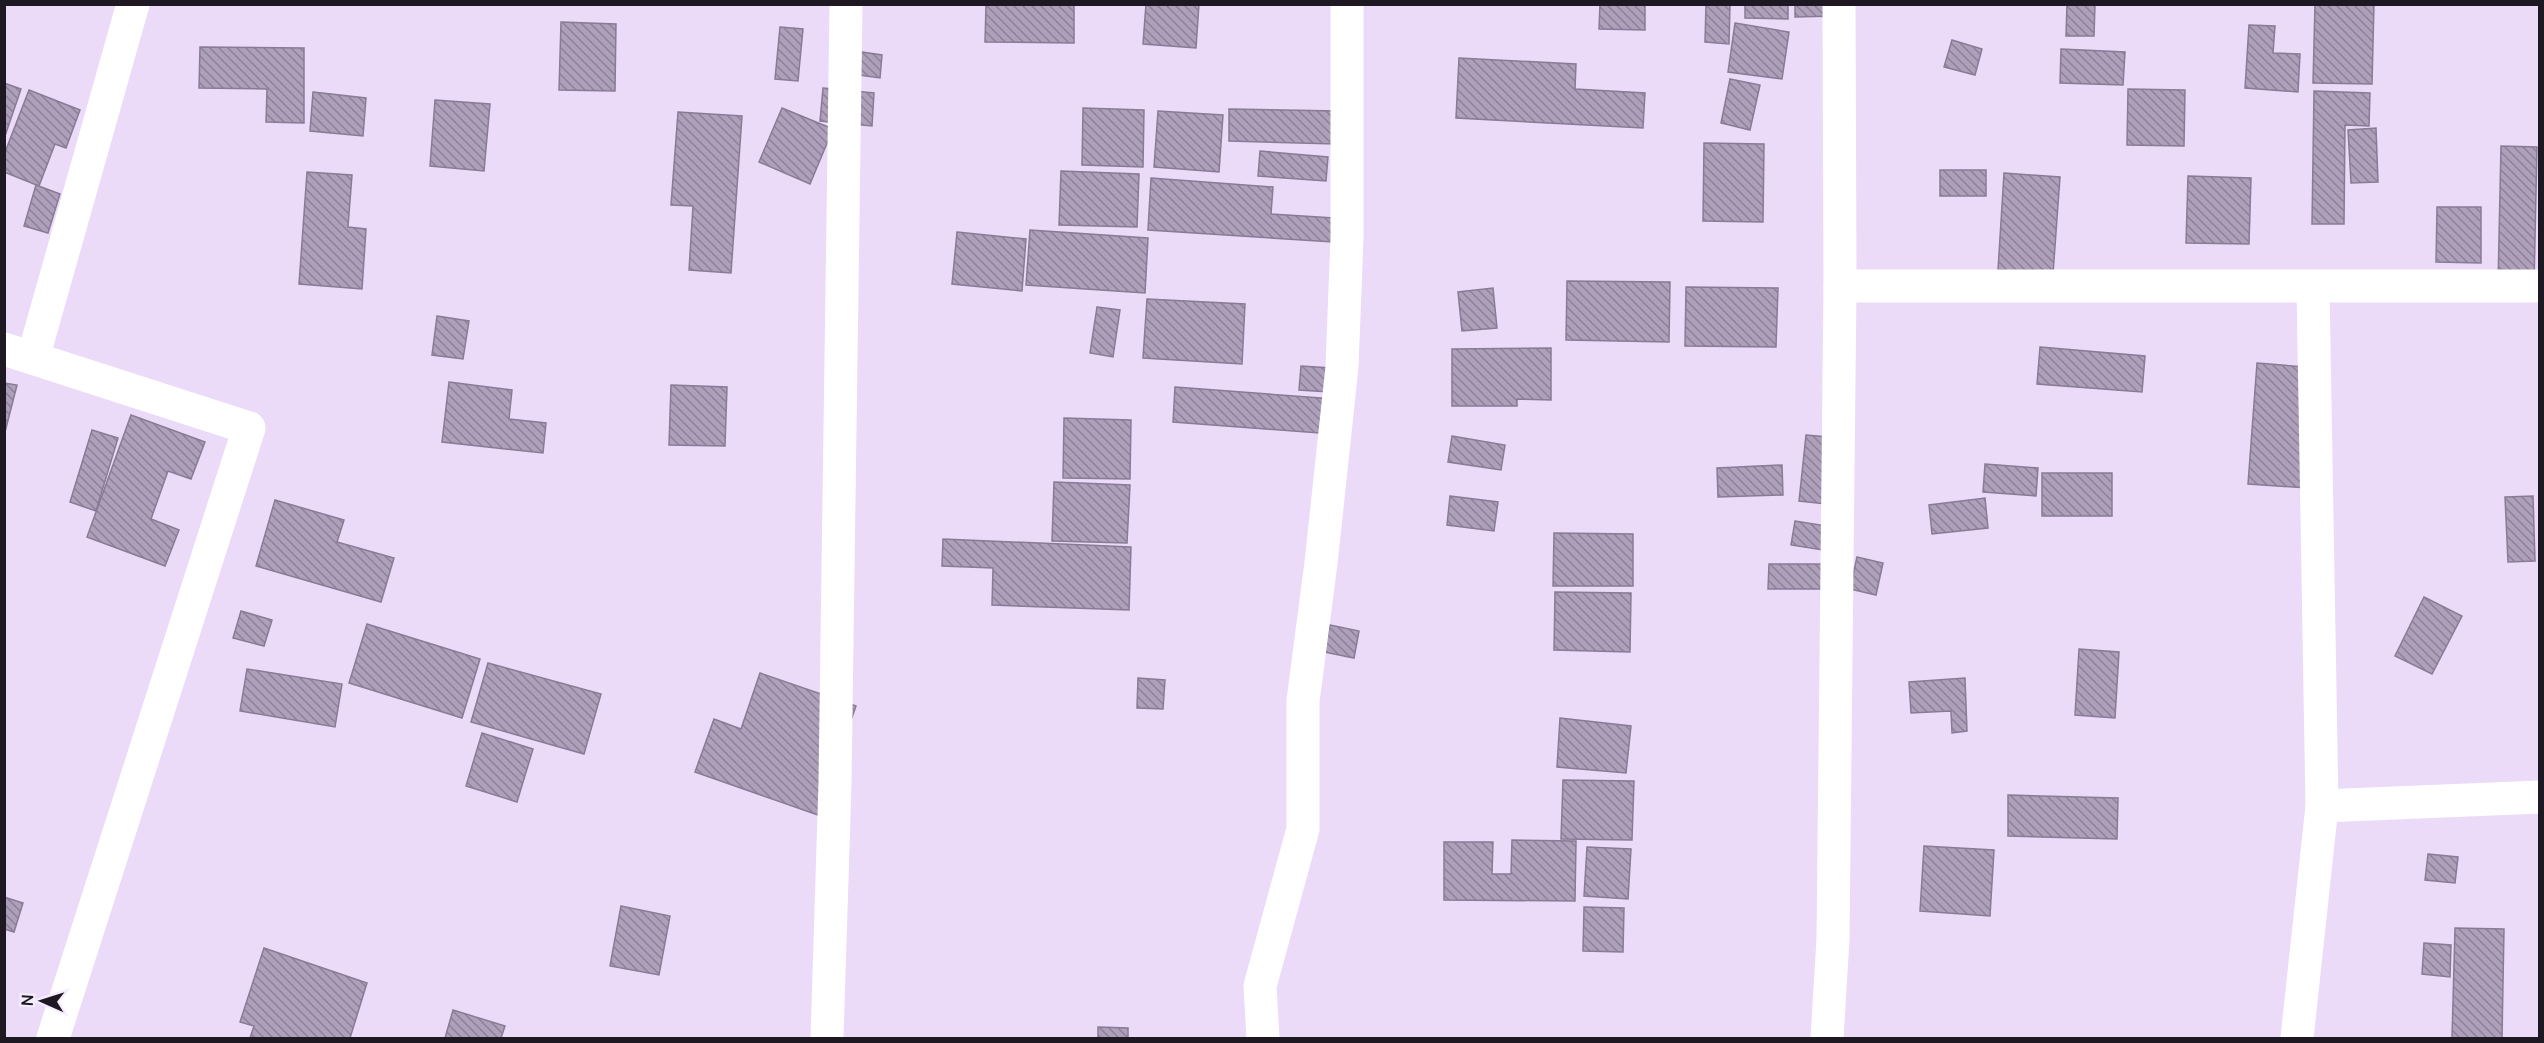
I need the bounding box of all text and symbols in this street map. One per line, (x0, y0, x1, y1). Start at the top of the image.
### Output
north arrow (12, 971, 72, 1031)
text: N (16, 994, 38, 1007)

